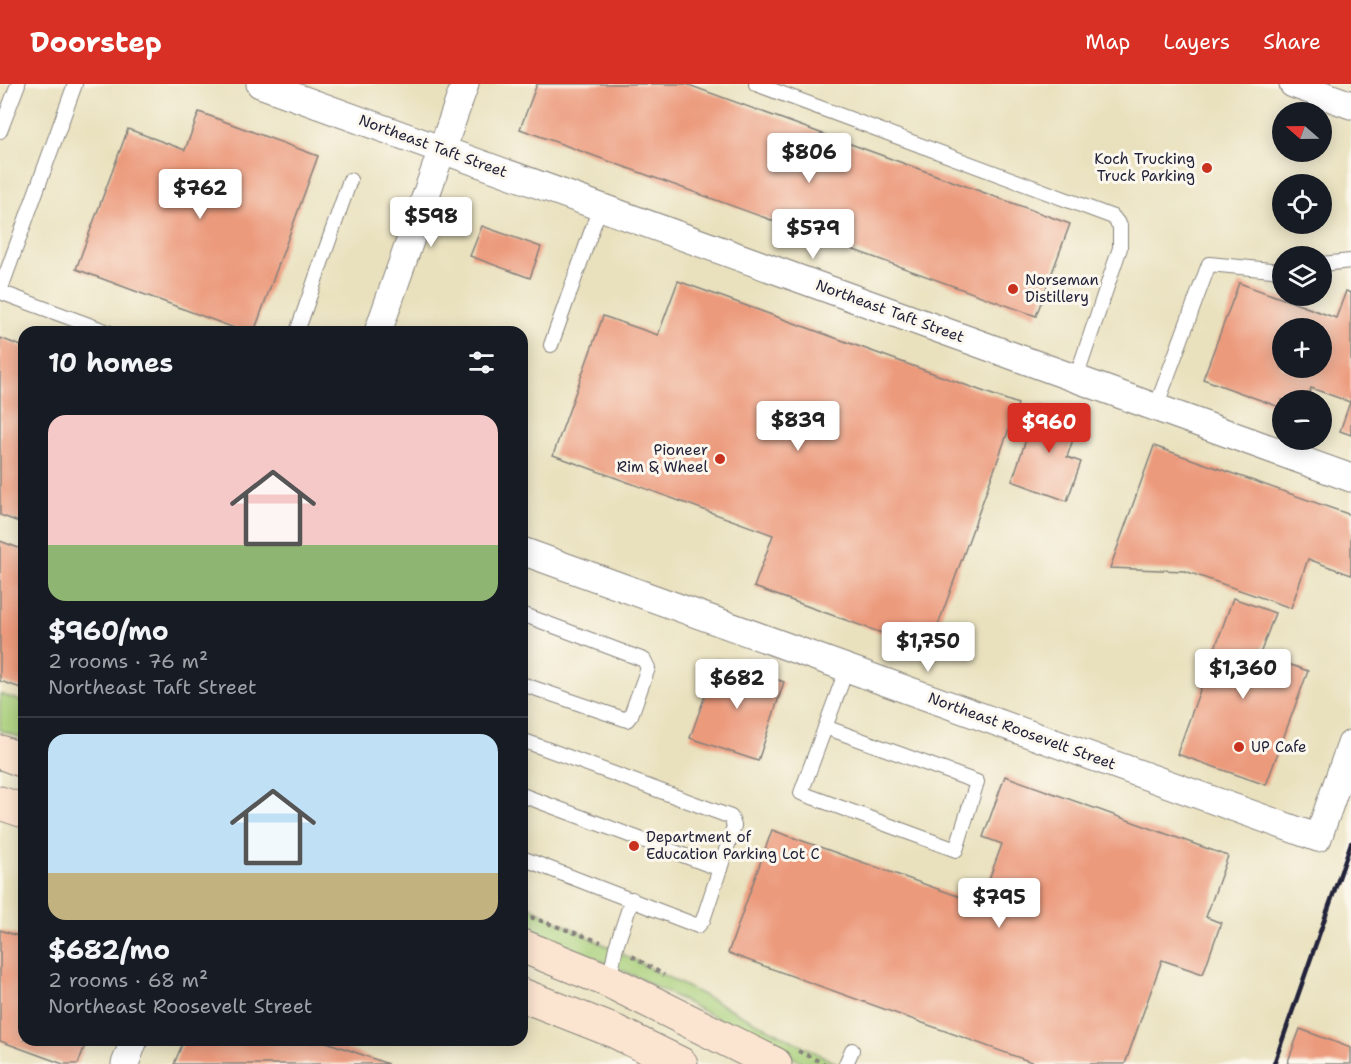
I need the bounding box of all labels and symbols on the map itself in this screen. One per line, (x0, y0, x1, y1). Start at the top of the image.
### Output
north arrow (1272, 102, 1332, 162)
street label: Northeast Taft Street (356, 110, 510, 182)
pin: $806 (773, 133, 845, 184)
place label: Koch Trucking Truck Parking (1094, 149, 1195, 186)
marker: Koch Trucking Truck Parking (1200, 161, 1214, 175)
pin: $762 (164, 169, 236, 220)
pin: $598 (395, 197, 467, 248)
pin: $579 (777, 209, 849, 260)
place label: Norseman Distillery (1025, 270, 1099, 307)
street label: Northeast Taft Street (813, 275, 967, 347)
marker: Norseman Distillery (1006, 282, 1020, 296)
pin: $839 (762, 401, 834, 452)
pin: $960 (1013, 403, 1085, 454)
place label: Pioneer Rim & Wheel (617, 440, 708, 477)
marker: Pioneer Rim & Wheel (713, 452, 727, 466)
pin: $1,750 (879, 622, 977, 673)
pin: $1,360 (1194, 649, 1292, 700)
pin: $682 (701, 659, 773, 710)
street label: Northeast Roosevelt Street (925, 688, 1119, 774)
place label: UP Cafe (1251, 737, 1307, 757)
marker: UP Cafe (1232, 740, 1246, 754)
place label: Department of Education Parking Lot C (646, 827, 820, 864)
marker: Department of Education Parking Lot C (627, 839, 641, 853)
pin: $795 (963, 878, 1035, 929)

